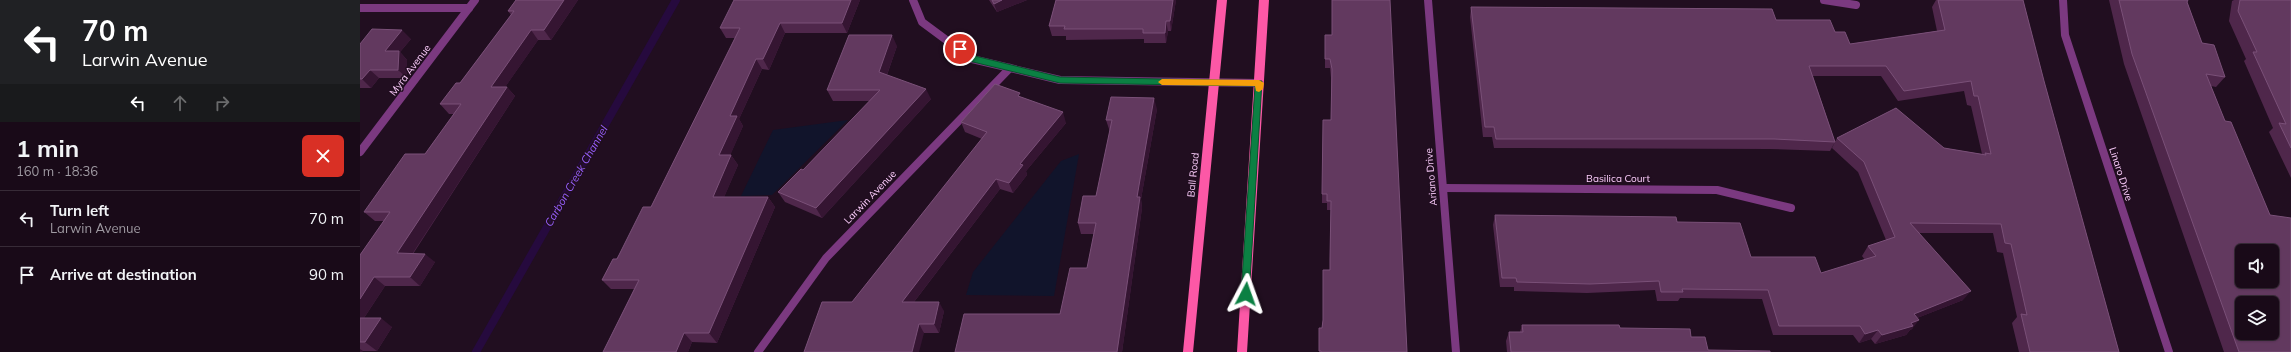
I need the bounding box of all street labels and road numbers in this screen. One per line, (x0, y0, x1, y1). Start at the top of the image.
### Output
street label: Myra Avenue (386, 42, 434, 98)
street label: Linaro Drive (2106, 145, 2136, 203)
street label: Ariano Drive (1422, 148, 1440, 206)
street label: Ball Road (1184, 152, 1202, 198)
street label: Larwin Avenue (841, 167, 899, 227)
street label: Basilica Court (1586, 172, 1650, 185)

